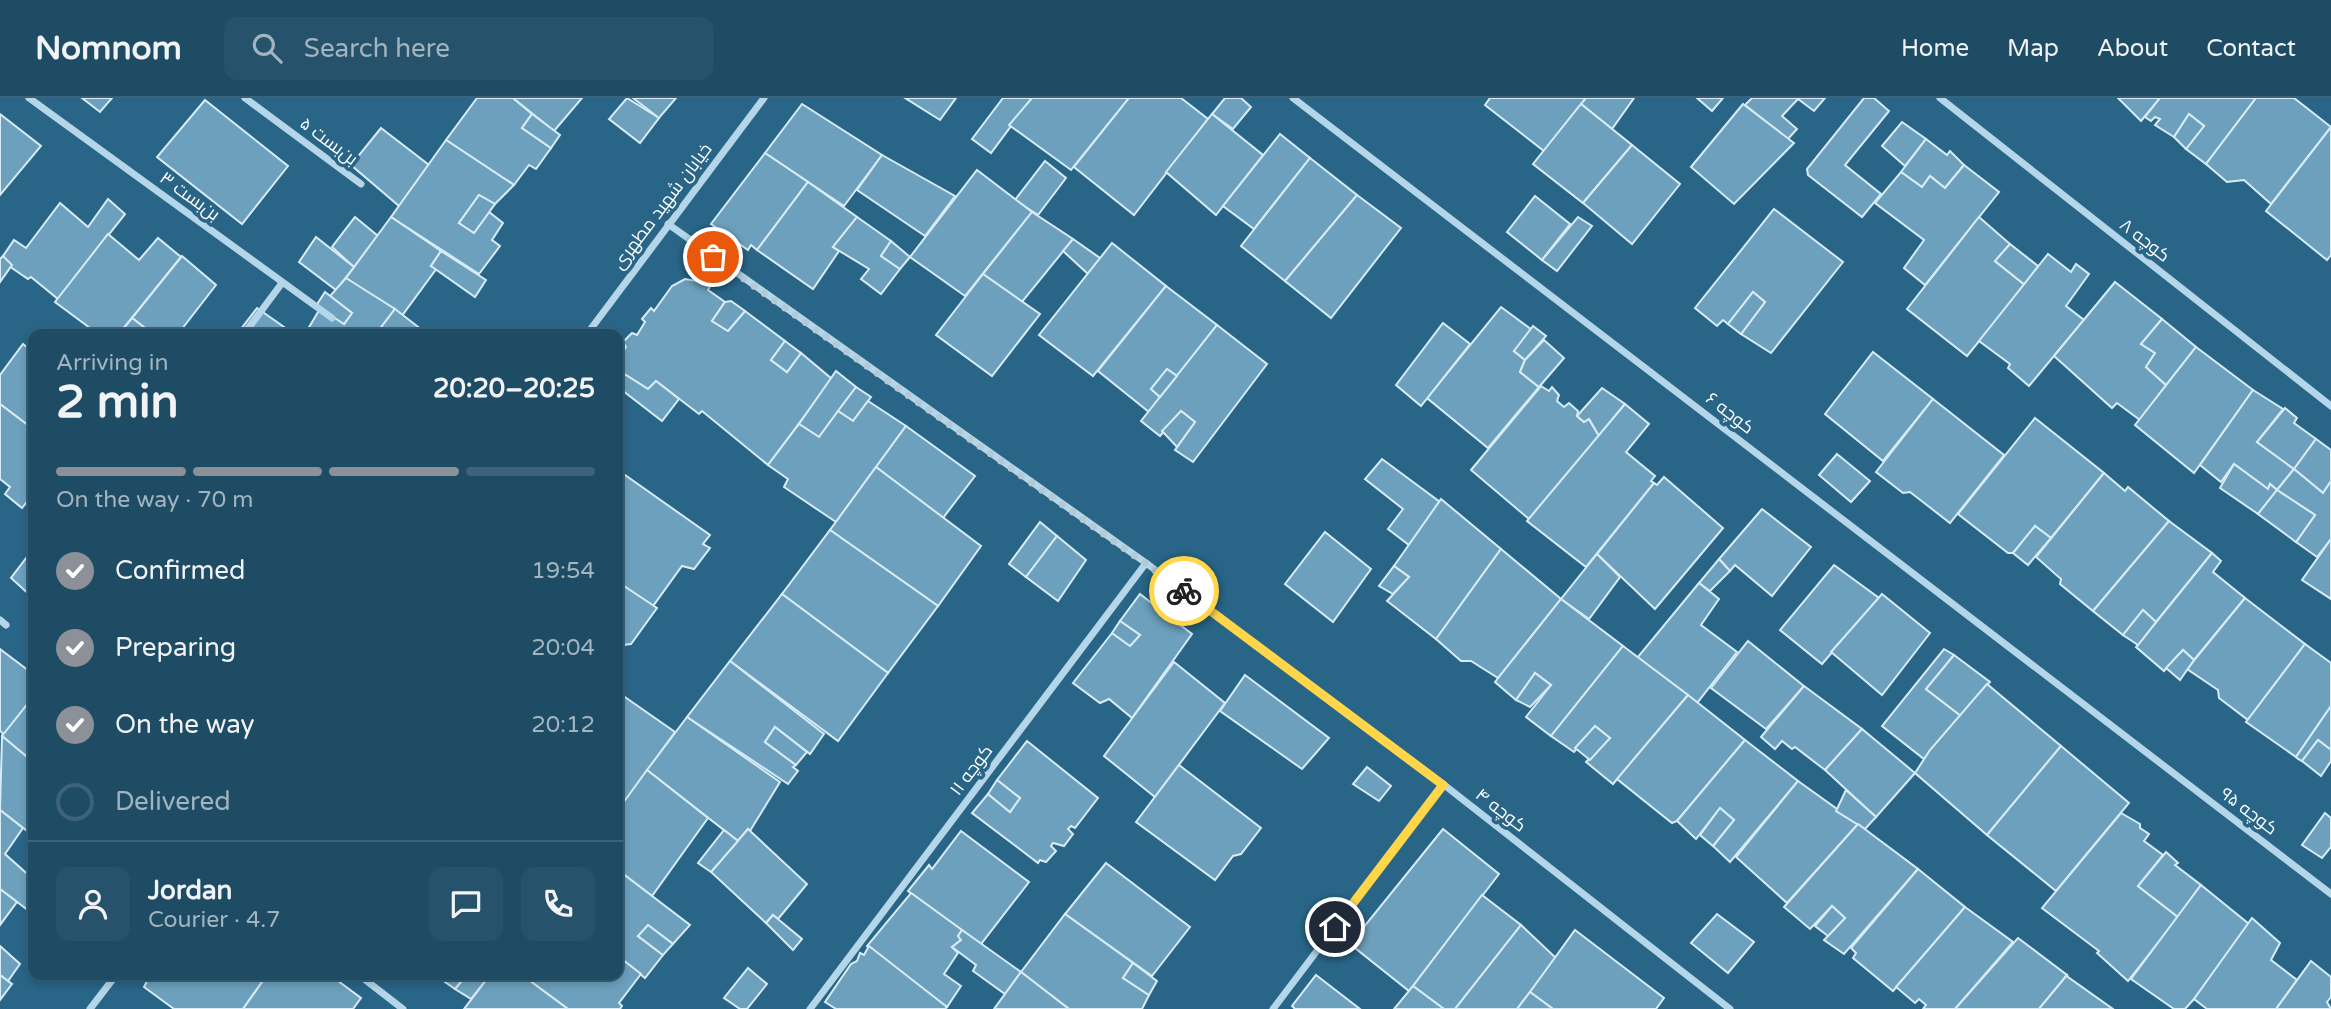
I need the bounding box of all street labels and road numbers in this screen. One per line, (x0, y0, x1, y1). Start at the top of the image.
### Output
street label: بن‌بست ۵ (296, 112, 362, 170)
street label: خیابان شهید مطهری (607, 139, 717, 273)
street label: بن‌بست ۳ (156, 167, 224, 225)
street label: کوچه ۸ (2115, 213, 2175, 267)
street label: کوچه ۶ (1701, 387, 1759, 439)
street label: کوچه ۱۱ (945, 740, 998, 800)
street label: کوچه ۹۵ (2215, 782, 2282, 840)
street label: کوچه ۴ (1470, 783, 1531, 838)

